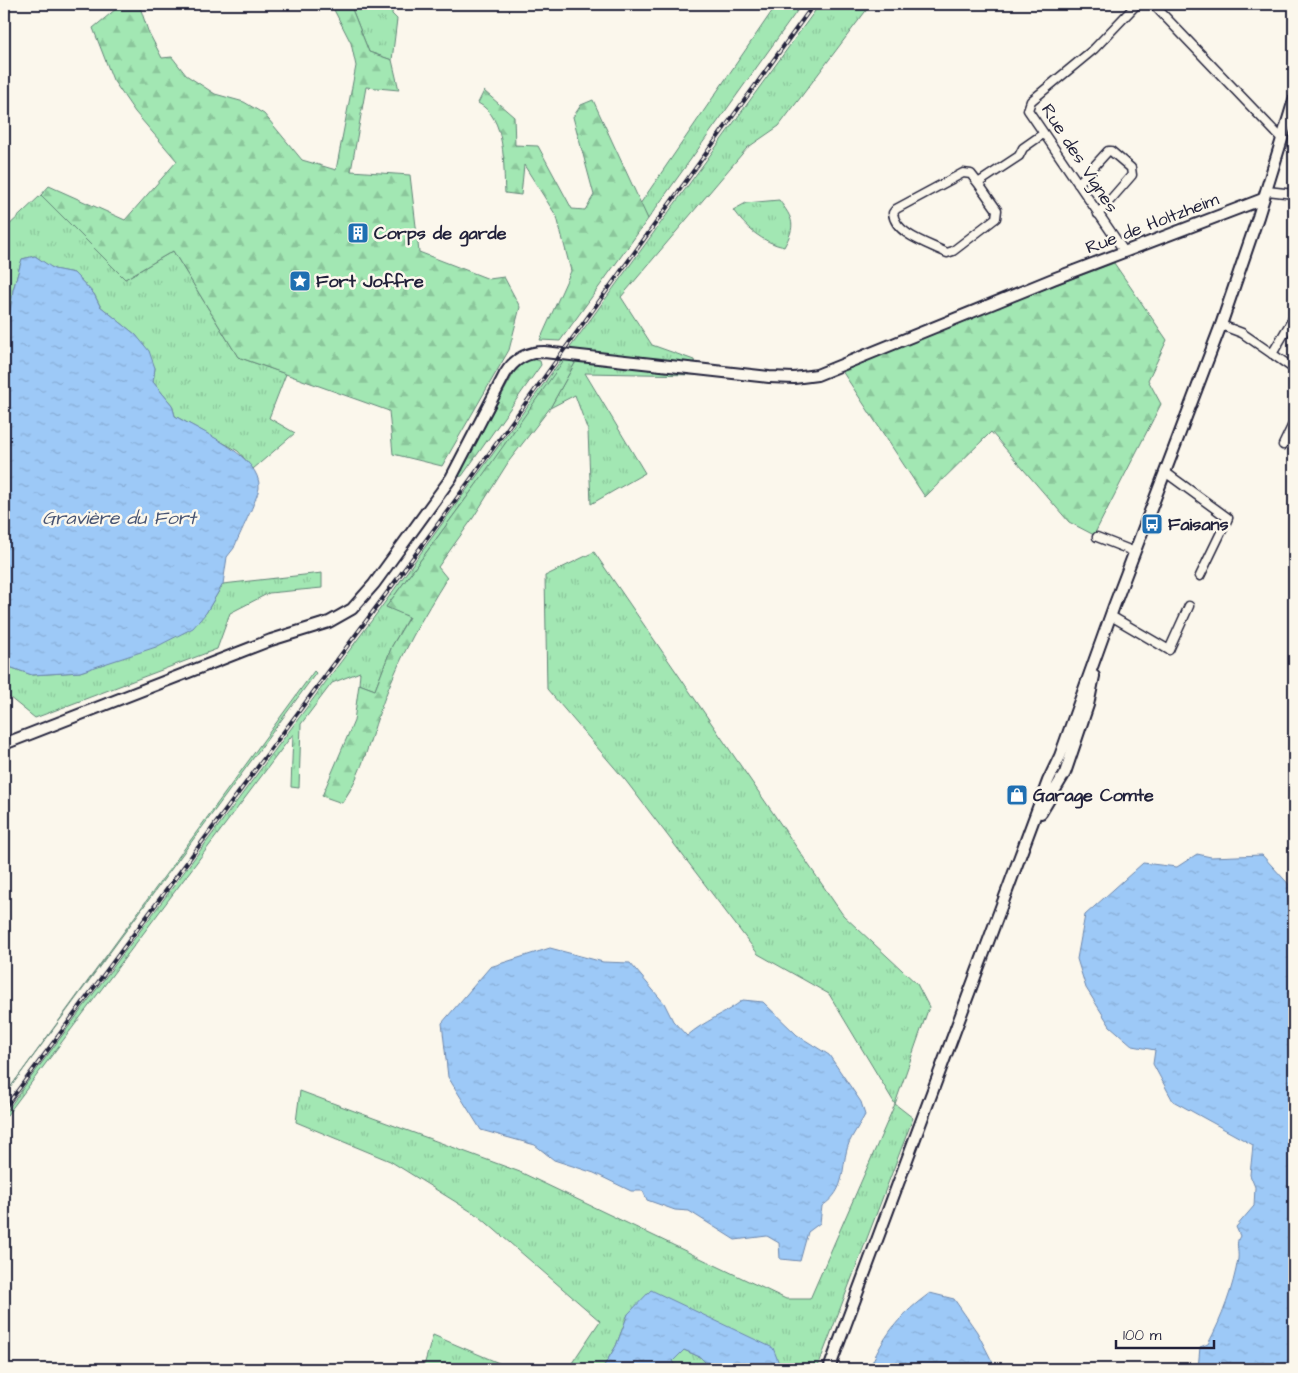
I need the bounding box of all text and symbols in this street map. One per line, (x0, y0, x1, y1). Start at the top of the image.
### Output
street label: Rue des Vignes (1034, 99, 1124, 218)
street label: Rue de Holtzheim (1082, 187, 1222, 260)
building icon: Corps de garde (346, 221, 370, 245)
place label: Corps de garde (374, 221, 507, 247)
place icon: Fort Joffre (288, 269, 312, 293)
place label: Fort Joffre (316, 269, 424, 294)
water label: Gravière du Fort (42, 505, 198, 532)
bus stop icon: Faisans (1140, 512, 1164, 536)
place label: Faisans (1168, 512, 1229, 537)
shop icon: Garage Comte (1005, 783, 1029, 807)
place label: Garage Comte (1033, 783, 1154, 809)
scale bar (1116, 1318, 1213, 1350)
text: 100 m (1123, 1325, 1162, 1346)

